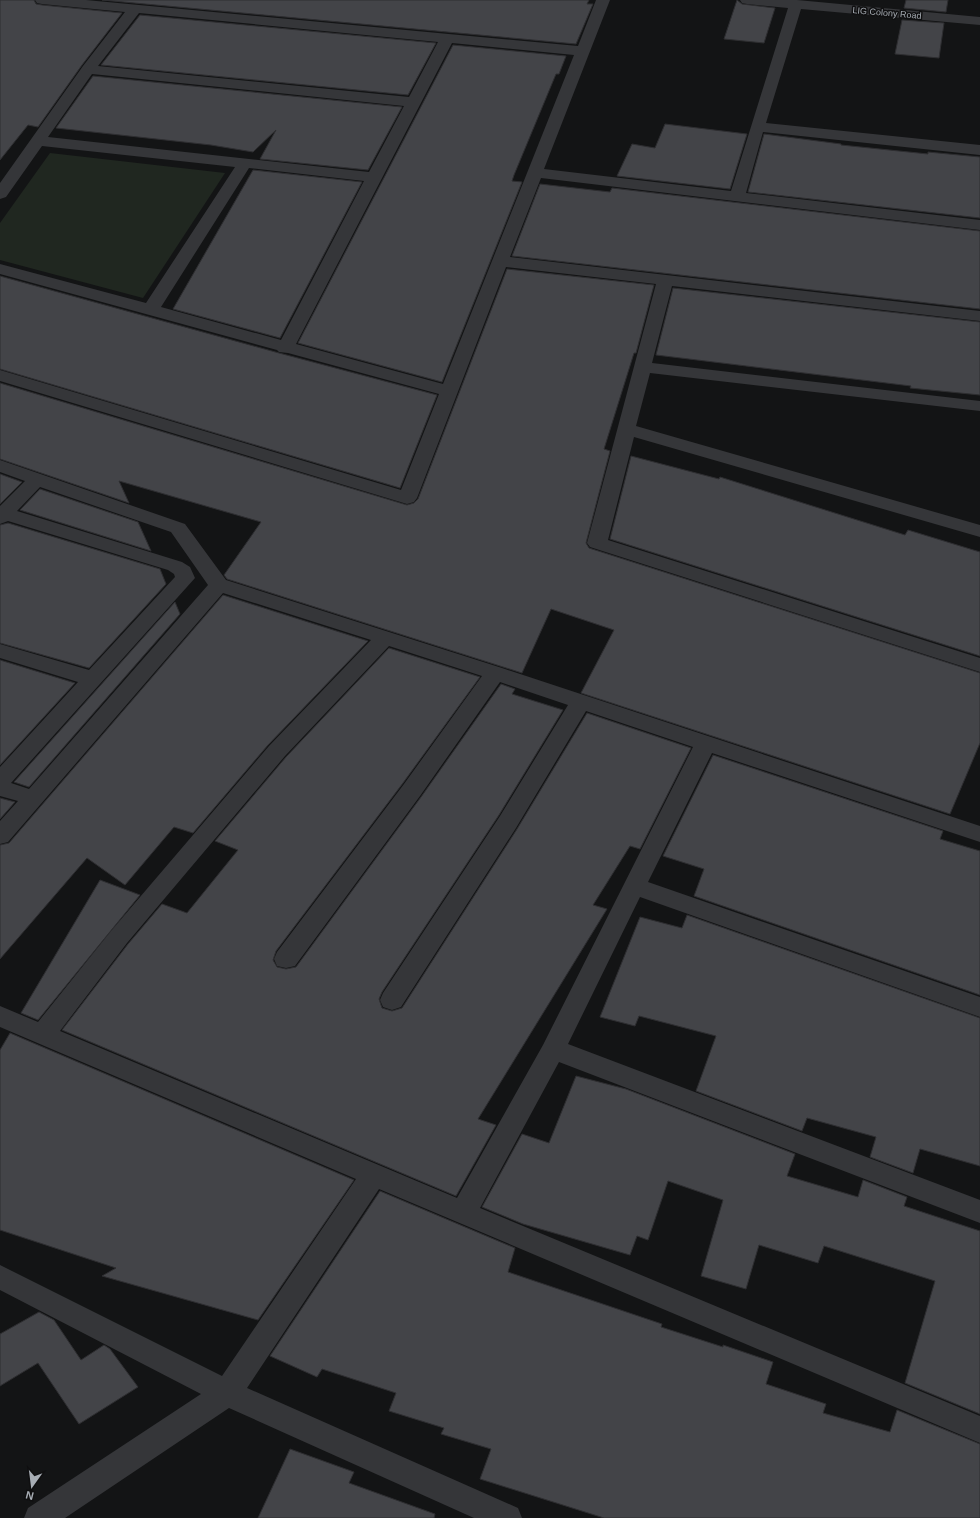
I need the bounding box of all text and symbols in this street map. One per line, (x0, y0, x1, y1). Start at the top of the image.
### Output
street label: LIG Colony Road (852, 5, 922, 21)
north arrow (12, 1466, 52, 1506)
text: N (24, 1489, 35, 1502)

